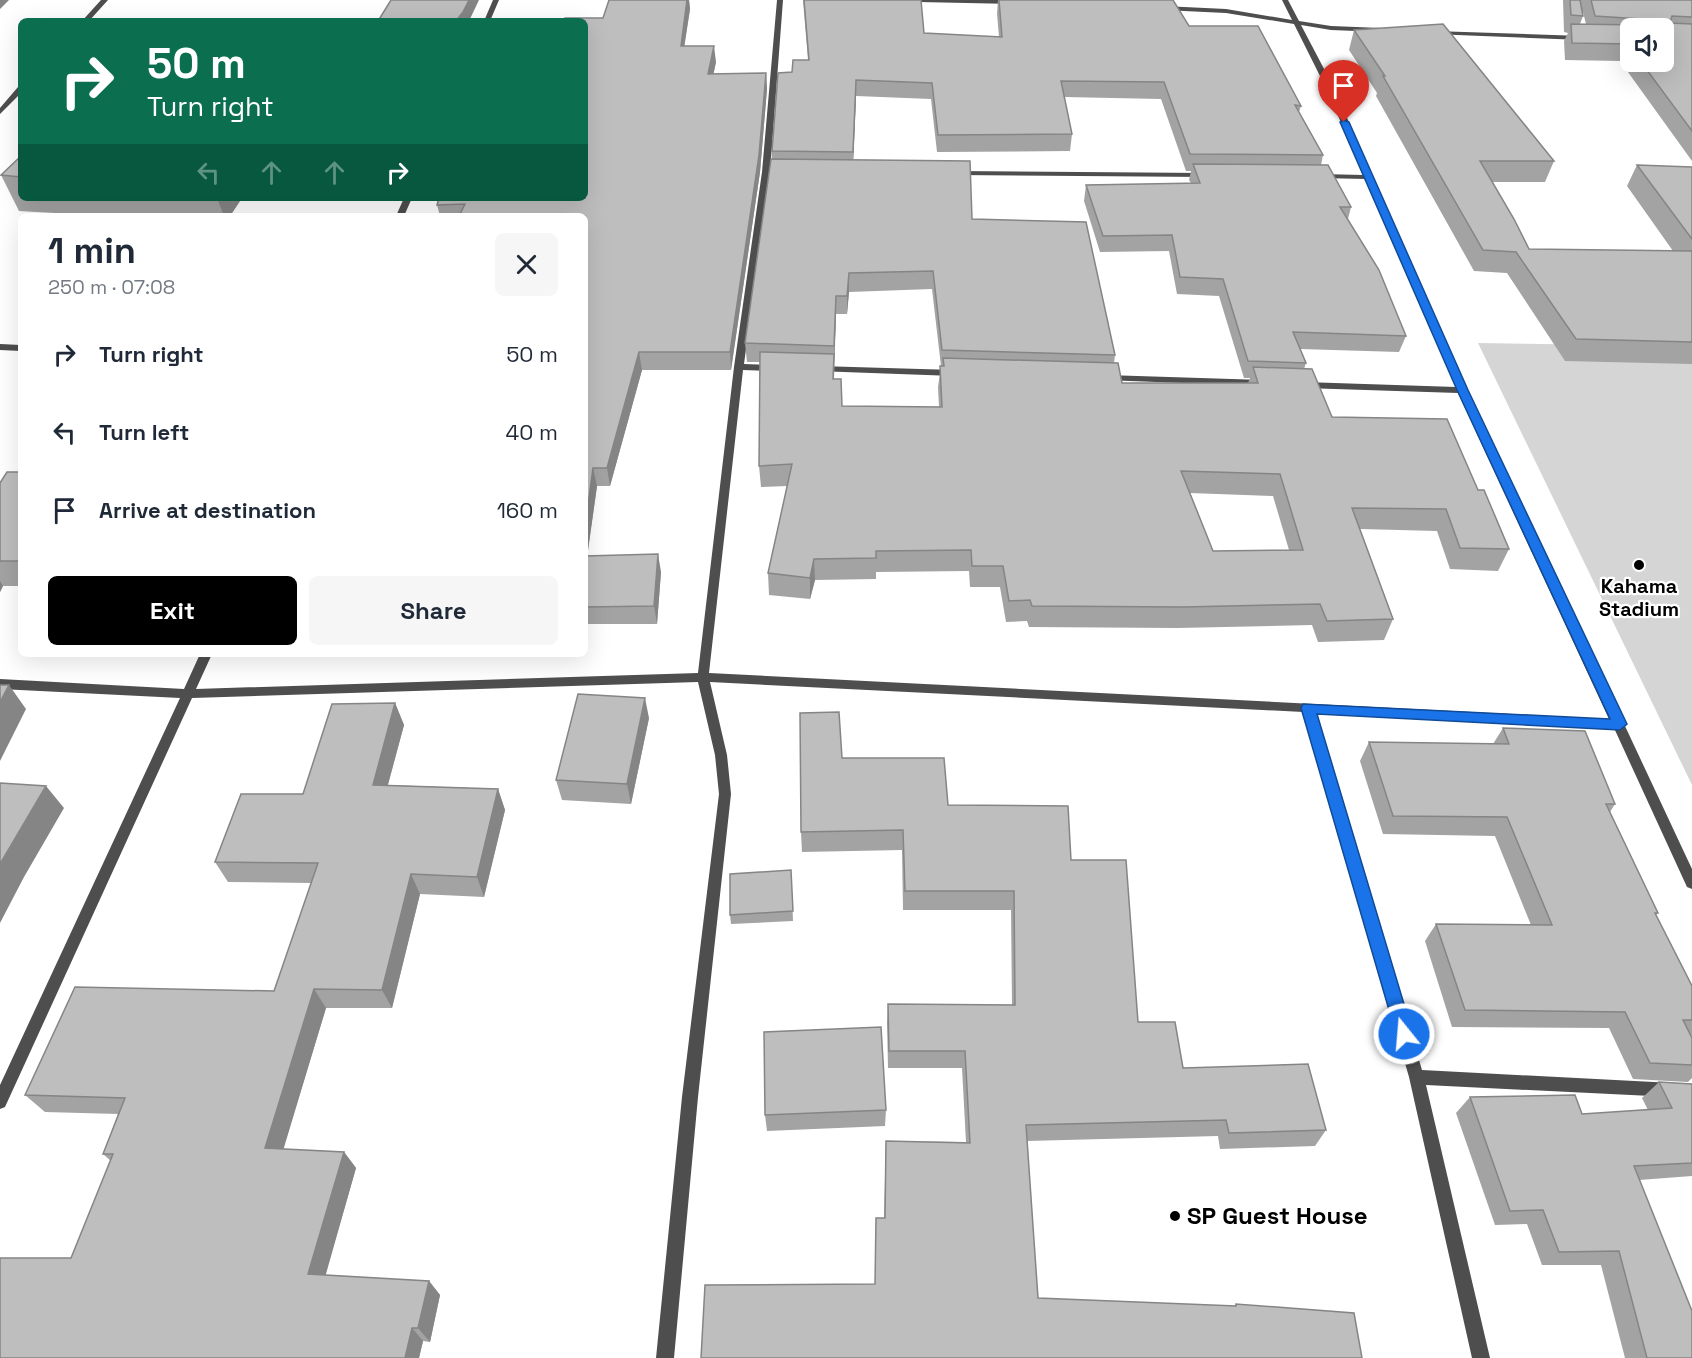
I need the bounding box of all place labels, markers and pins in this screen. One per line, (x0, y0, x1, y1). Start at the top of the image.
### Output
pin (1318, 60, 1369, 122)
marker: Kahama Stadium (1632, 558, 1646, 572)
place label: Kahama Stadium (1599, 573, 1679, 622)
place label: SP Guest House (1187, 1200, 1368, 1231)
marker: SP Guest House (1168, 1209, 1182, 1223)

